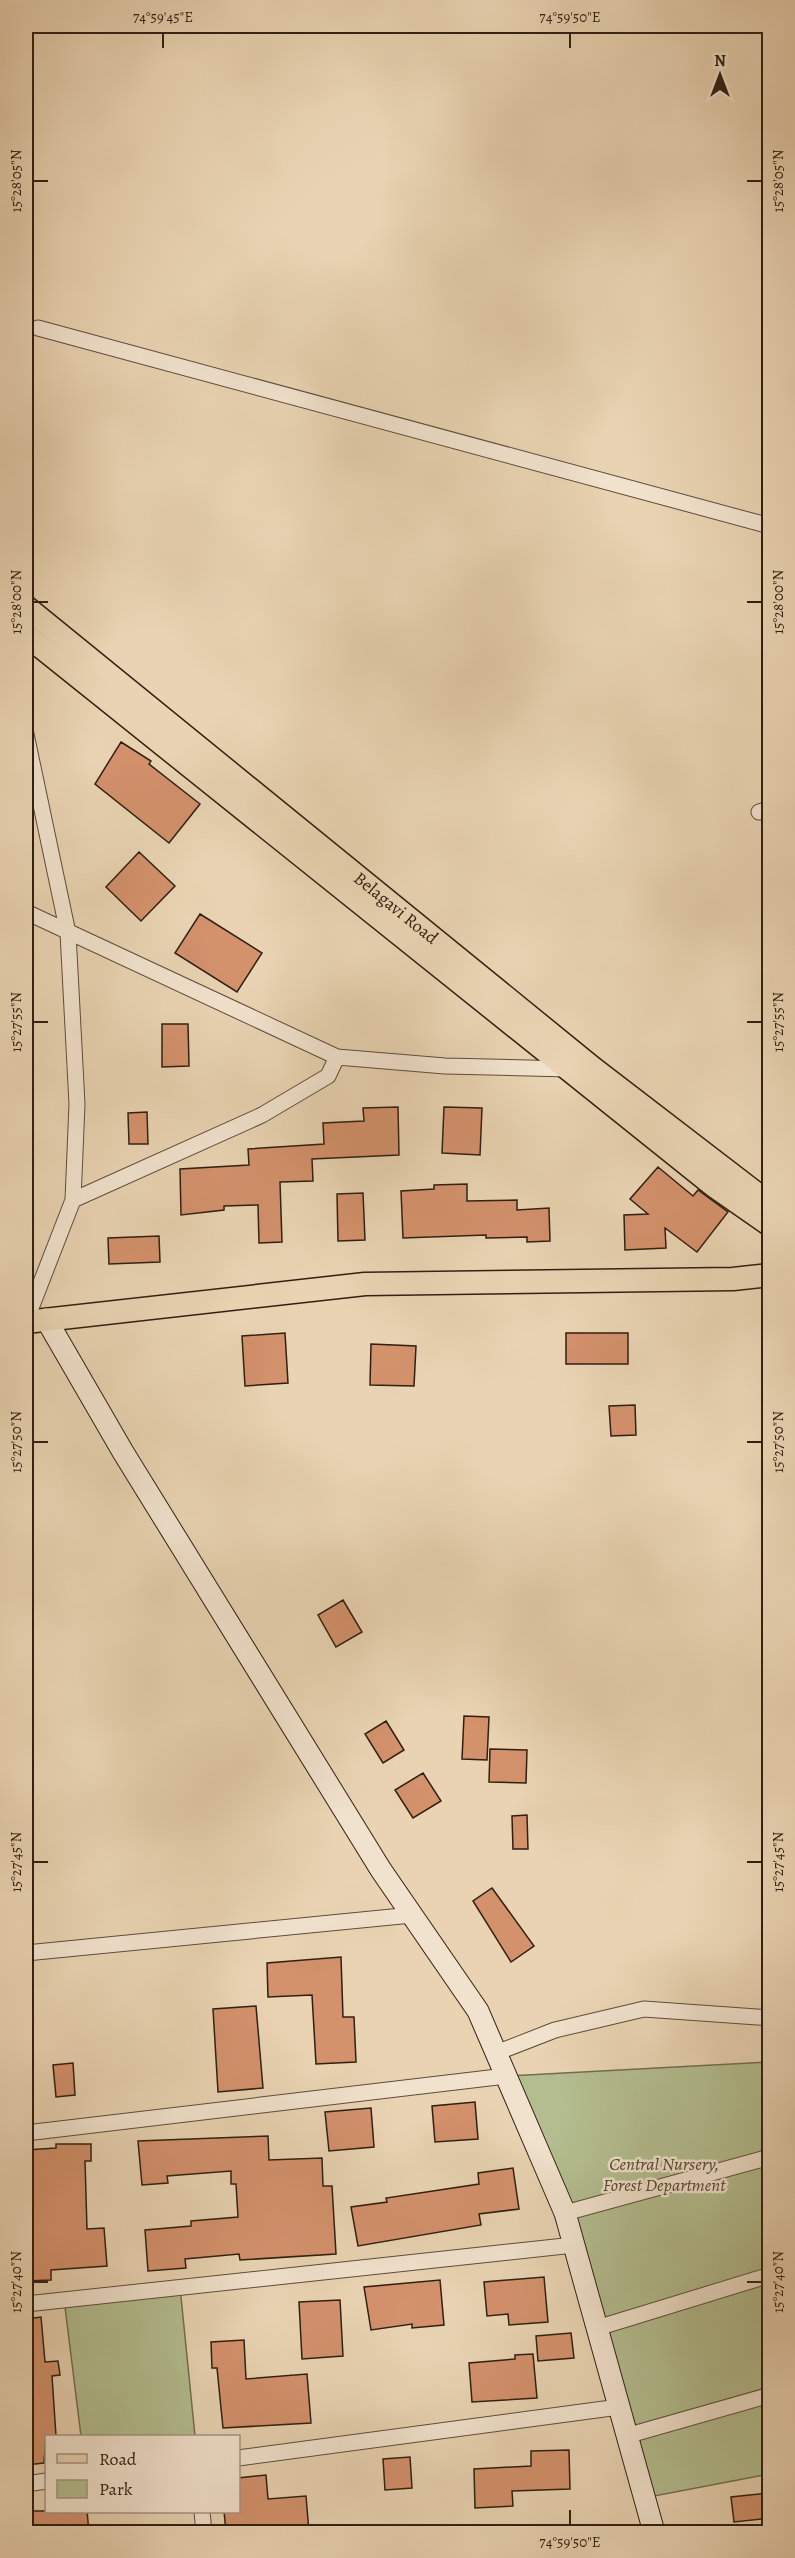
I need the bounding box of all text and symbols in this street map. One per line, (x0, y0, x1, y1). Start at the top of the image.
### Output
text: 74°59'45"E (133, 7, 193, 27)
text: 74°59'50"E (539, 7, 601, 27)
north arrow (690, 45, 750, 105)
text: N (714, 50, 726, 72)
text: 15°28'05"N (6, 149, 26, 212)
text: 15°28'05"N (768, 149, 788, 212)
text: 15°28'00"N (6, 570, 26, 634)
text: 15°28'00"N (768, 570, 788, 634)
street label: Belagavi Road (349, 866, 444, 950)
text: 15°27'55"N (6, 992, 26, 1052)
text: 15°27'55"N (768, 992, 788, 1052)
text: 15°27'50"N (6, 1411, 26, 1473)
text: 15°27'50"N (768, 1411, 788, 1473)
text: 15°27'45"N (6, 1831, 26, 1892)
text: 15°27'45"N (768, 1831, 788, 1892)
park label: Central Nursery, Forest Department (603, 2152, 726, 2197)
text: 15°27'40"N (6, 2251, 26, 2313)
text: 15°27'40"N (768, 2251, 788, 2313)
legend (45, 2435, 240, 2513)
text: Road (99, 2447, 137, 2471)
text: Park (99, 2477, 133, 2501)
text: 74°59'50"E (539, 2532, 601, 2552)

